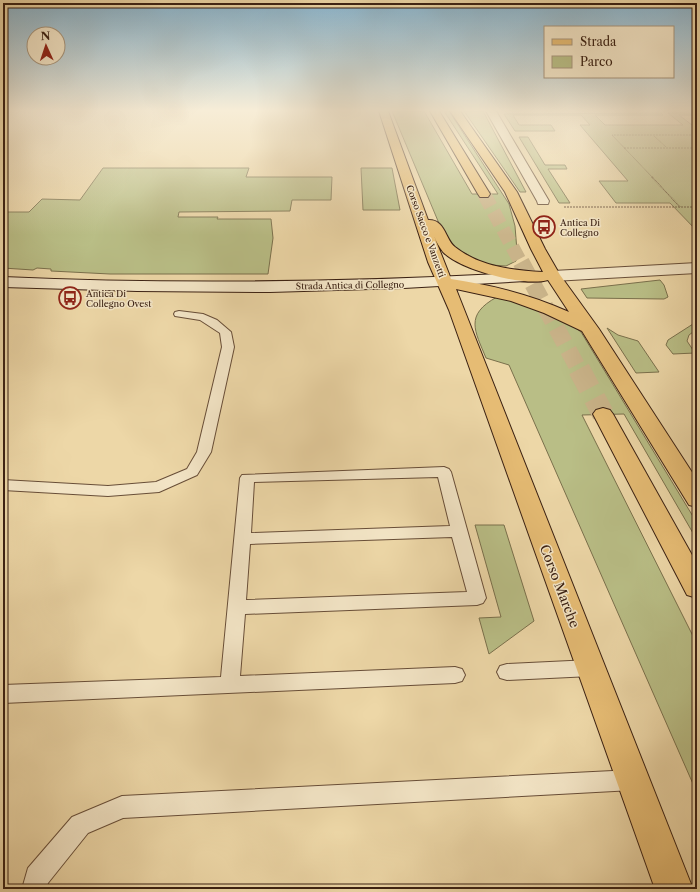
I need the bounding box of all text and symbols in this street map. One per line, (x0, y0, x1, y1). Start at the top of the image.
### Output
north arrow (26, 26, 66, 66)
legend (544, 26, 674, 78)
text: N (40, 29, 51, 43)
text: Strada (580, 34, 617, 49)
text: Parco (580, 54, 613, 69)
street label: Corso Sacco e Vanzetti (404, 183, 448, 279)
bus stop icon: Antica Di Collegno (531, 214, 557, 240)
place label: Antica Di Collegno (559, 217, 600, 238)
street label: Strada Antica di Collegno (296, 279, 405, 291)
bus stop icon: Antica Di Collegno Ovest (57, 285, 83, 311)
place label: Antica Di Collegno Ovest (85, 288, 152, 309)
street label: Corso Marche (537, 542, 583, 630)

